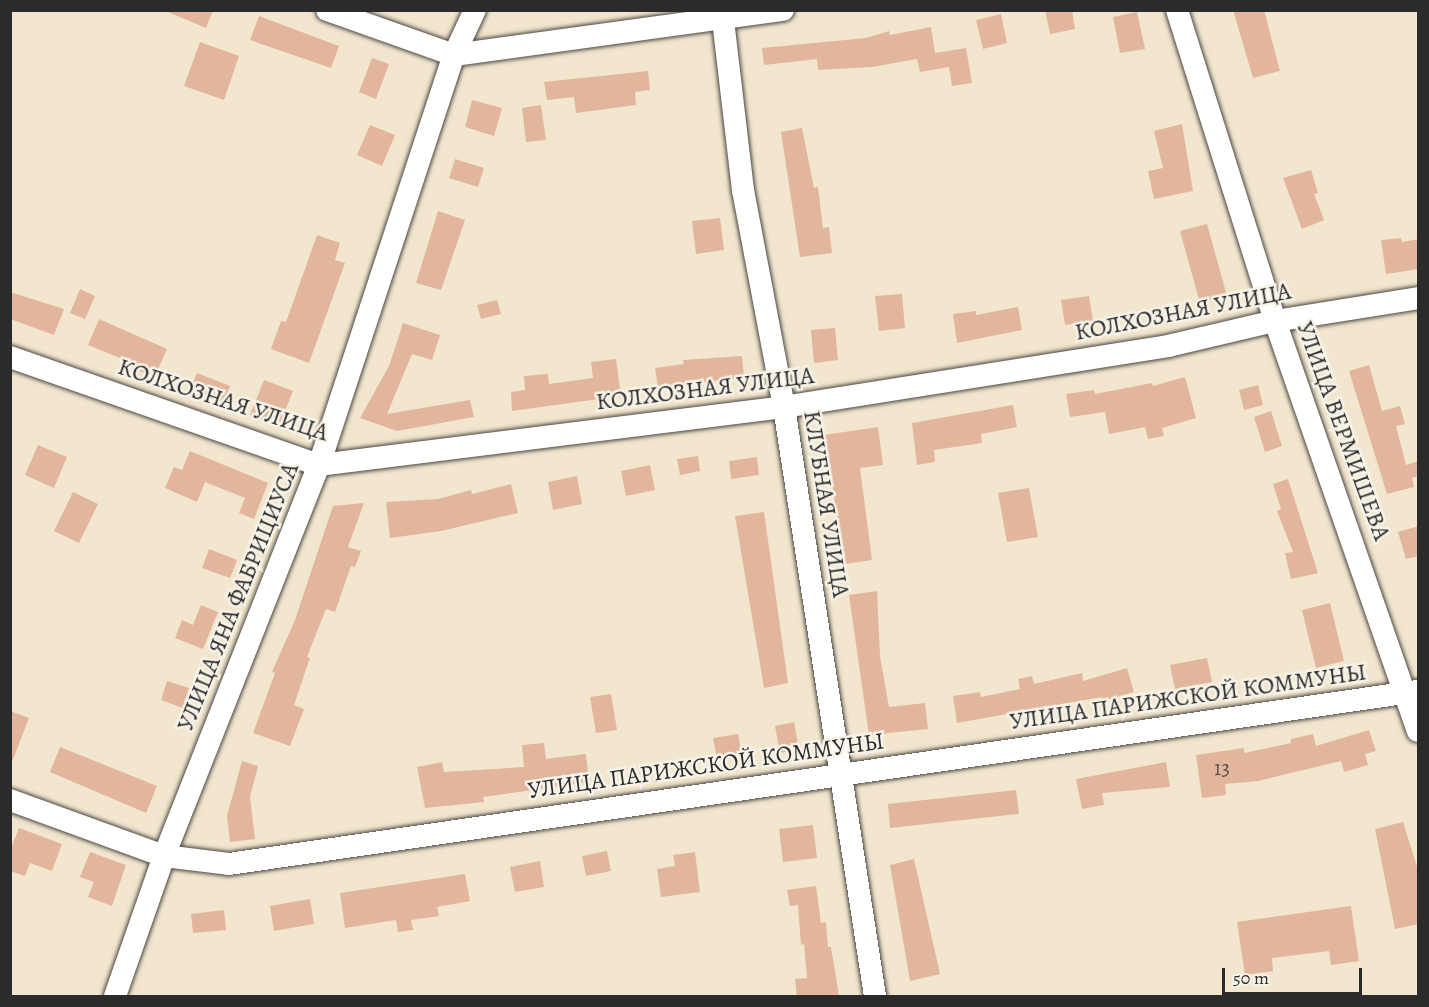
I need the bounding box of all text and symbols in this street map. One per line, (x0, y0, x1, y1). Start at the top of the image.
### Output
street label: КОЛХОЗНАЯ УЛИЦА (1073, 277, 1293, 347)
street label: УЛИЦА ВЕРМИШЕВА (1290, 318, 1396, 544)
street label: КОЛХОЗНАЯ УЛИЦА (114, 352, 332, 448)
street label: КОЛХОЗНАЯ УЛИЦА (594, 361, 816, 417)
street label: КЛУБНАЯ УЛИЦА (797, 408, 855, 600)
street label: УЛИЦА ЯНА ФАБРИЦИУСА (171, 459, 305, 735)
street label: УЛИЦА ПАРИЖСКОЙ КОММУНЫ (1008, 658, 1368, 736)
street label: УЛИЦА ПАРИЖСКОЙ КОММУНЫ (526, 727, 886, 805)
house number: 13 (1214, 755, 1230, 781)
scale bar (1225, 956, 1364, 994)
text: 50 m (1233, 966, 1269, 990)

